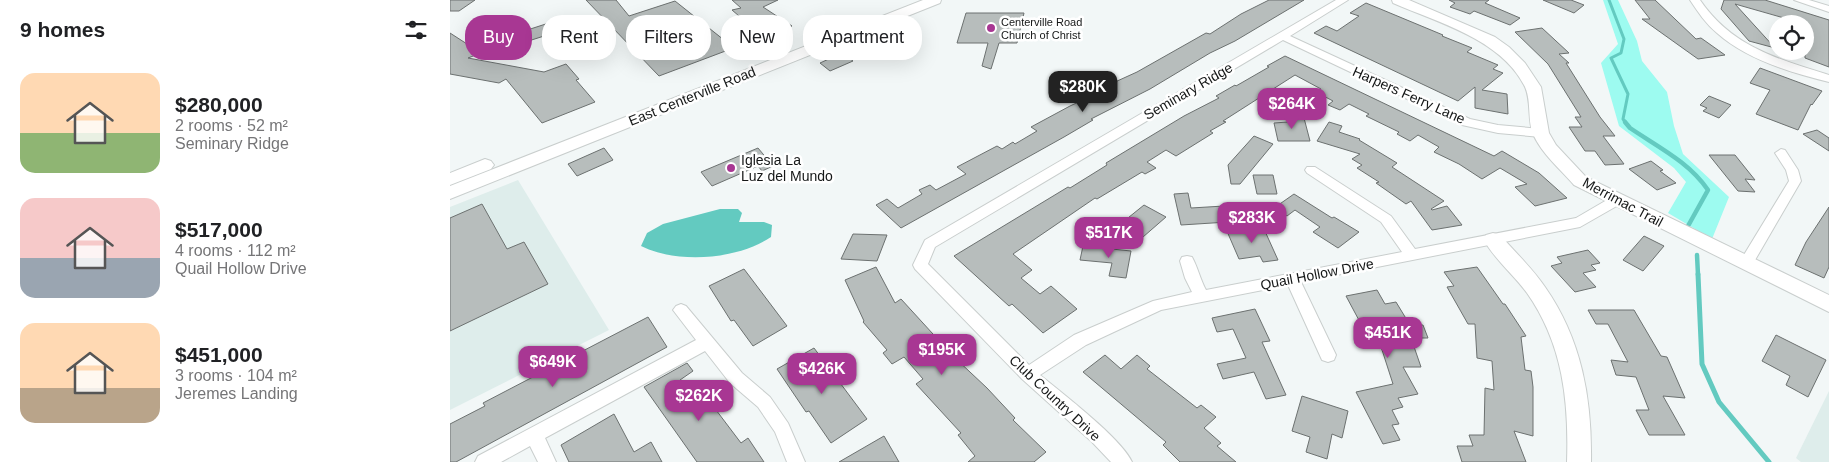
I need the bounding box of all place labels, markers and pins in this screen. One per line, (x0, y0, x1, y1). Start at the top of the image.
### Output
place label: Centerville Road Church of Christ (1001, 16, 1082, 41)
marker: Centerville Road Church of Christ (985, 22, 997, 34)
pin: $280K (1048, 70, 1118, 113)
pin: $264K (1257, 88, 1327, 130)
place label: Iglesia La Luz del Mundo (741, 152, 833, 184)
marker: Iglesia La Luz del Mundo (725, 162, 737, 174)
pin: $283K (1217, 202, 1287, 244)
pin: $517K (1074, 216, 1144, 259)
pin: $451K (1353, 316, 1423, 359)
pin: $195K (907, 334, 977, 376)
pin: $649K (518, 346, 588, 388)
pin: $426K (787, 352, 857, 395)
pin: $262K (664, 380, 734, 422)

